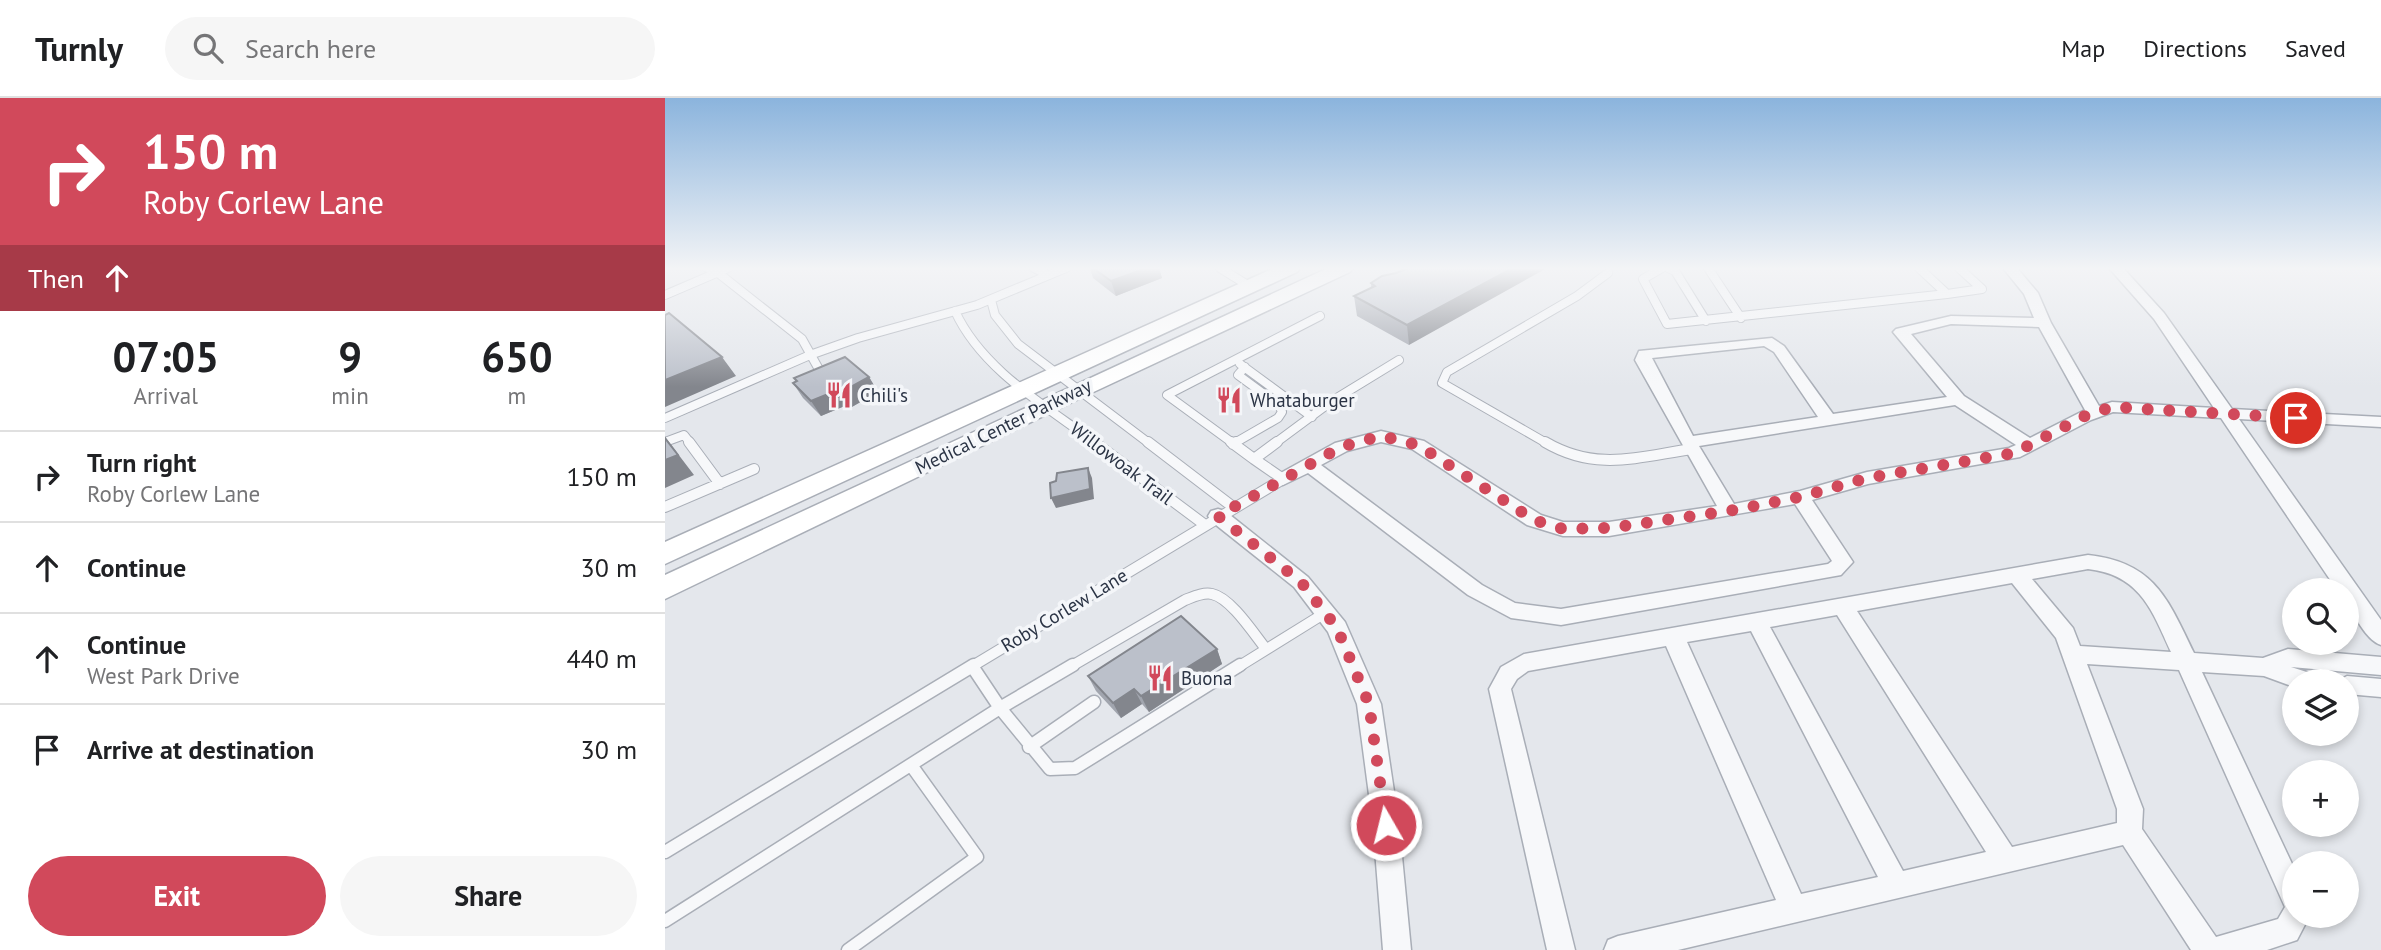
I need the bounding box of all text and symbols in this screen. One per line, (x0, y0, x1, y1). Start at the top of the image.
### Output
search box (165, 17, 655, 80)
text: Turnly (35, 27, 123, 70)
icon: search (189, 29, 227, 67)
text: Search here (245, 32, 376, 65)
text: Map (2061, 33, 2105, 64)
text: Directions (2143, 33, 2247, 64)
text: Saved (2285, 33, 2346, 64)
text: 150 m (143, 119, 278, 183)
icon: right (28, 126, 119, 217)
text: Roby Corlew Lane (143, 181, 384, 223)
icon: ahead (98, 259, 136, 297)
text: Then (28, 262, 84, 295)
text: 07:05 (112, 329, 219, 384)
text: 9 (338, 329, 362, 384)
text: 650 (481, 329, 553, 384)
street label: Medical Center Parkway (911, 373, 1095, 479)
restaurant icon: Chili's (824, 380, 854, 410)
text: Arrival (133, 381, 198, 410)
text: min (331, 381, 369, 410)
text: m (508, 381, 526, 410)
place label: Chili's (860, 383, 908, 407)
restaurant icon: Whataburger (1214, 385, 1244, 415)
place label: Whataburger (1250, 388, 1355, 412)
pin (2266, 388, 2326, 448)
icon: arrive (2277, 399, 2315, 437)
street label: Willowoak Trail (1066, 416, 1179, 510)
text: Turn right (87, 446, 196, 479)
icon: right (28, 458, 66, 496)
text: 150 m (566, 460, 637, 493)
text: Roby Corlew Lane (87, 479, 260, 508)
icon: ahead (28, 549, 66, 587)
text: Continue (87, 551, 186, 584)
text: 30 m (581, 551, 637, 584)
street label: Roby Corlew Lane (996, 563, 1132, 657)
map controls (2282, 578, 2359, 928)
button: search (2282, 578, 2359, 655)
text: Continue (87, 628, 186, 661)
icon: ahead (28, 640, 66, 678)
text: 440 m (566, 642, 637, 675)
text: West Park Drive (87, 661, 240, 690)
restaurant icon: Buona (1145, 663, 1175, 693)
place label: Buona (1181, 666, 1232, 690)
button: layers (2282, 669, 2359, 746)
icon: arrive (28, 731, 66, 769)
text: Arrive at destination (87, 733, 314, 766)
text: 30 m (581, 733, 637, 766)
button: + (2282, 760, 2359, 837)
position arrow (1349, 788, 1423, 862)
button: − (2282, 851, 2359, 928)
button: Exit (28, 856, 326, 936)
button: Share (340, 856, 637, 936)

